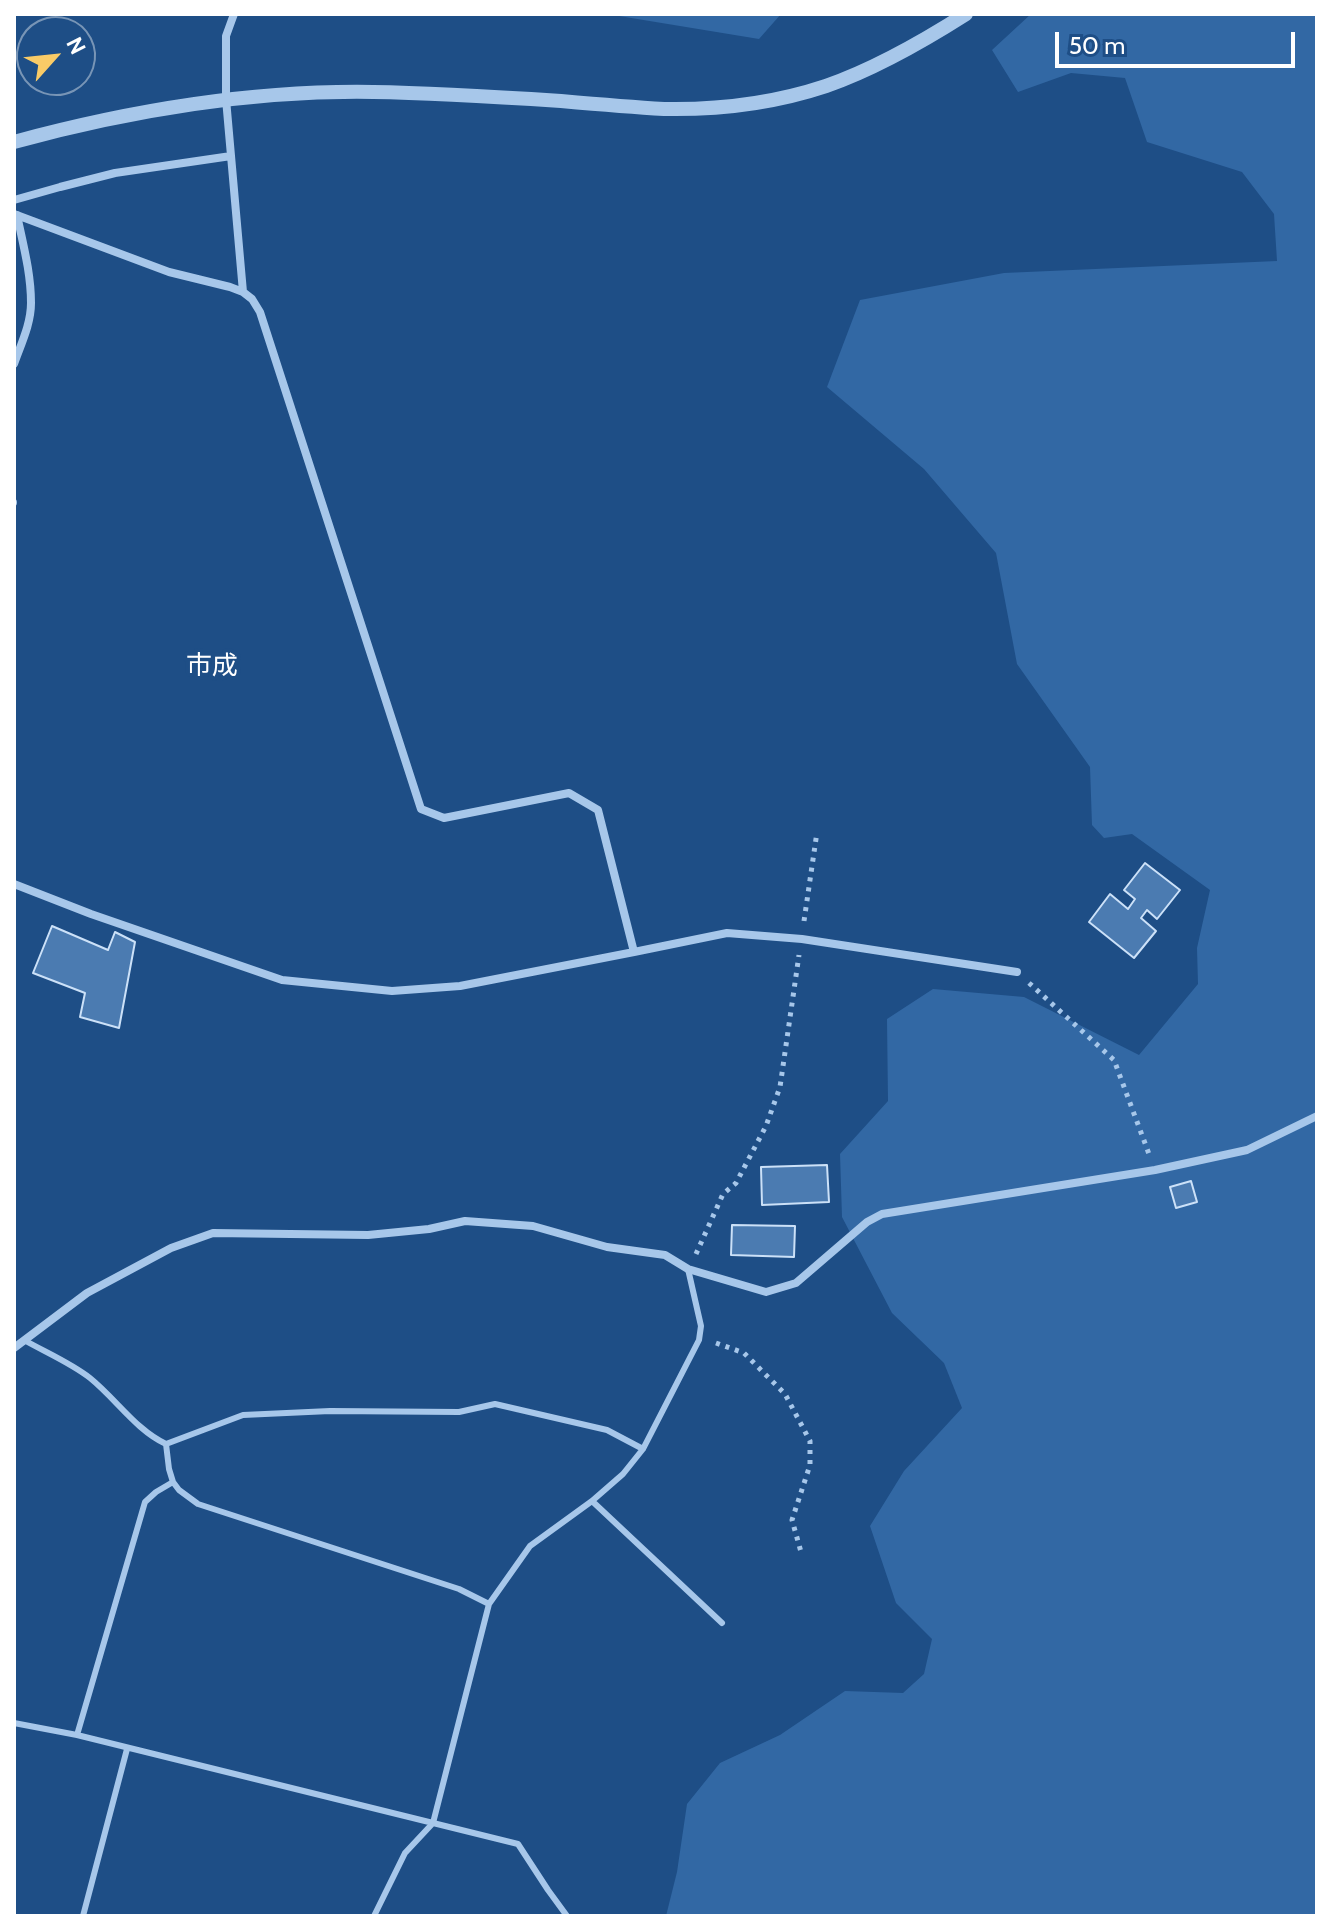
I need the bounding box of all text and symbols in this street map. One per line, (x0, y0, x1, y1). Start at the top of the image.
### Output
north arrow (16, 16, 96, 96)
scale bar (1059, 16, 1299, 66)
text: 50 m (1069, 31, 1125, 60)
text: N (60, 33, 92, 59)
district label: 市成 (186, 650, 238, 682)

